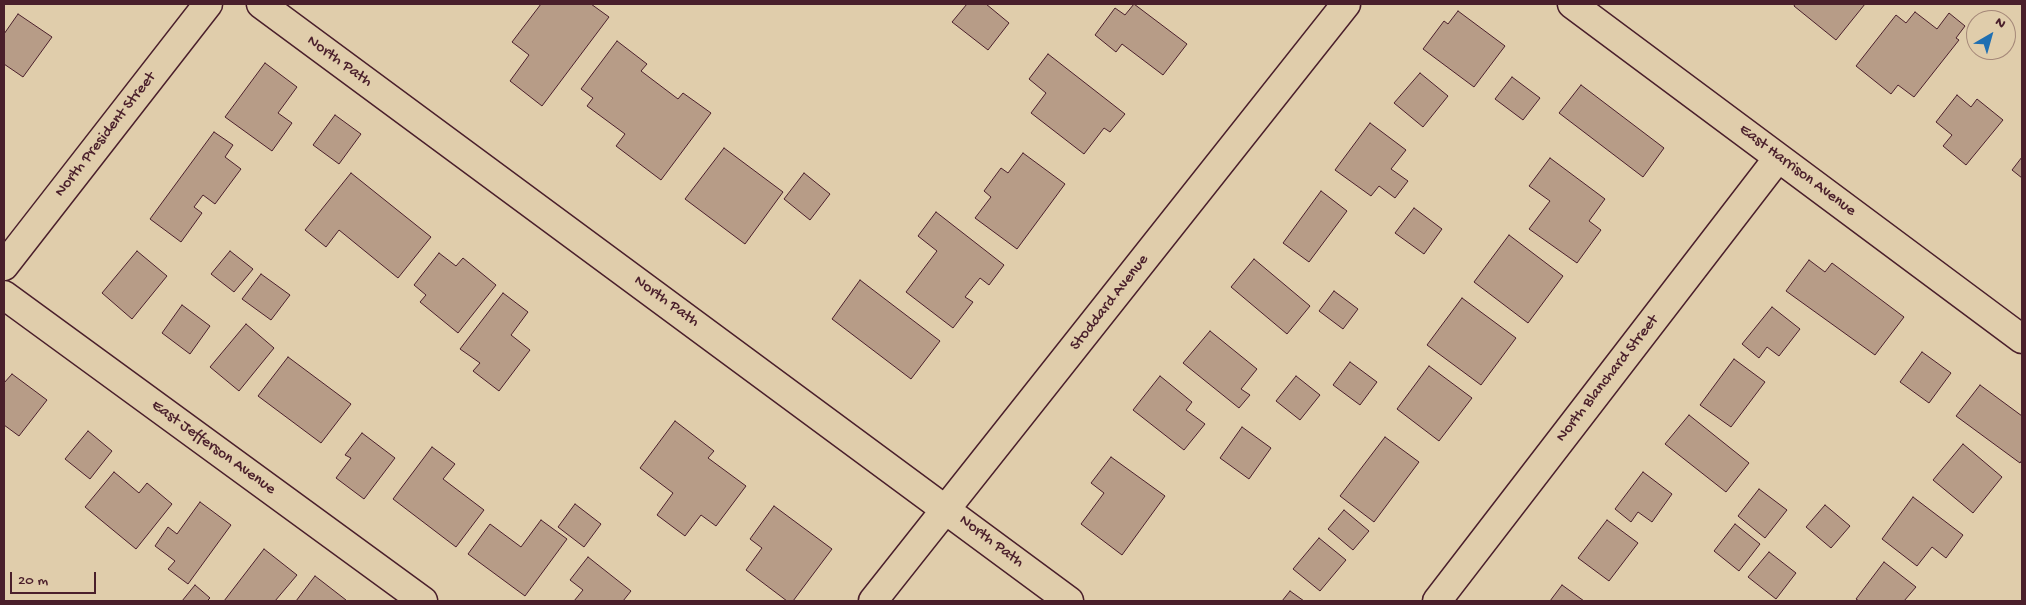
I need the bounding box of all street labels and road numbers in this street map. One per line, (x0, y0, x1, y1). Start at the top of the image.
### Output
street label: North Path (303, 32, 375, 92)
street label: North President Street (51, 69, 161, 201)
street label: East Harrison Avenue (1735, 121, 1859, 221)
street label: Stoddard Avenue (1066, 251, 1154, 355)
street label: North Path (630, 272, 702, 332)
street label: North Blanchard Street (1552, 312, 1664, 446)
street label: East Jefferson Avenue (147, 396, 279, 500)
street label: North Path (955, 511, 1027, 573)

